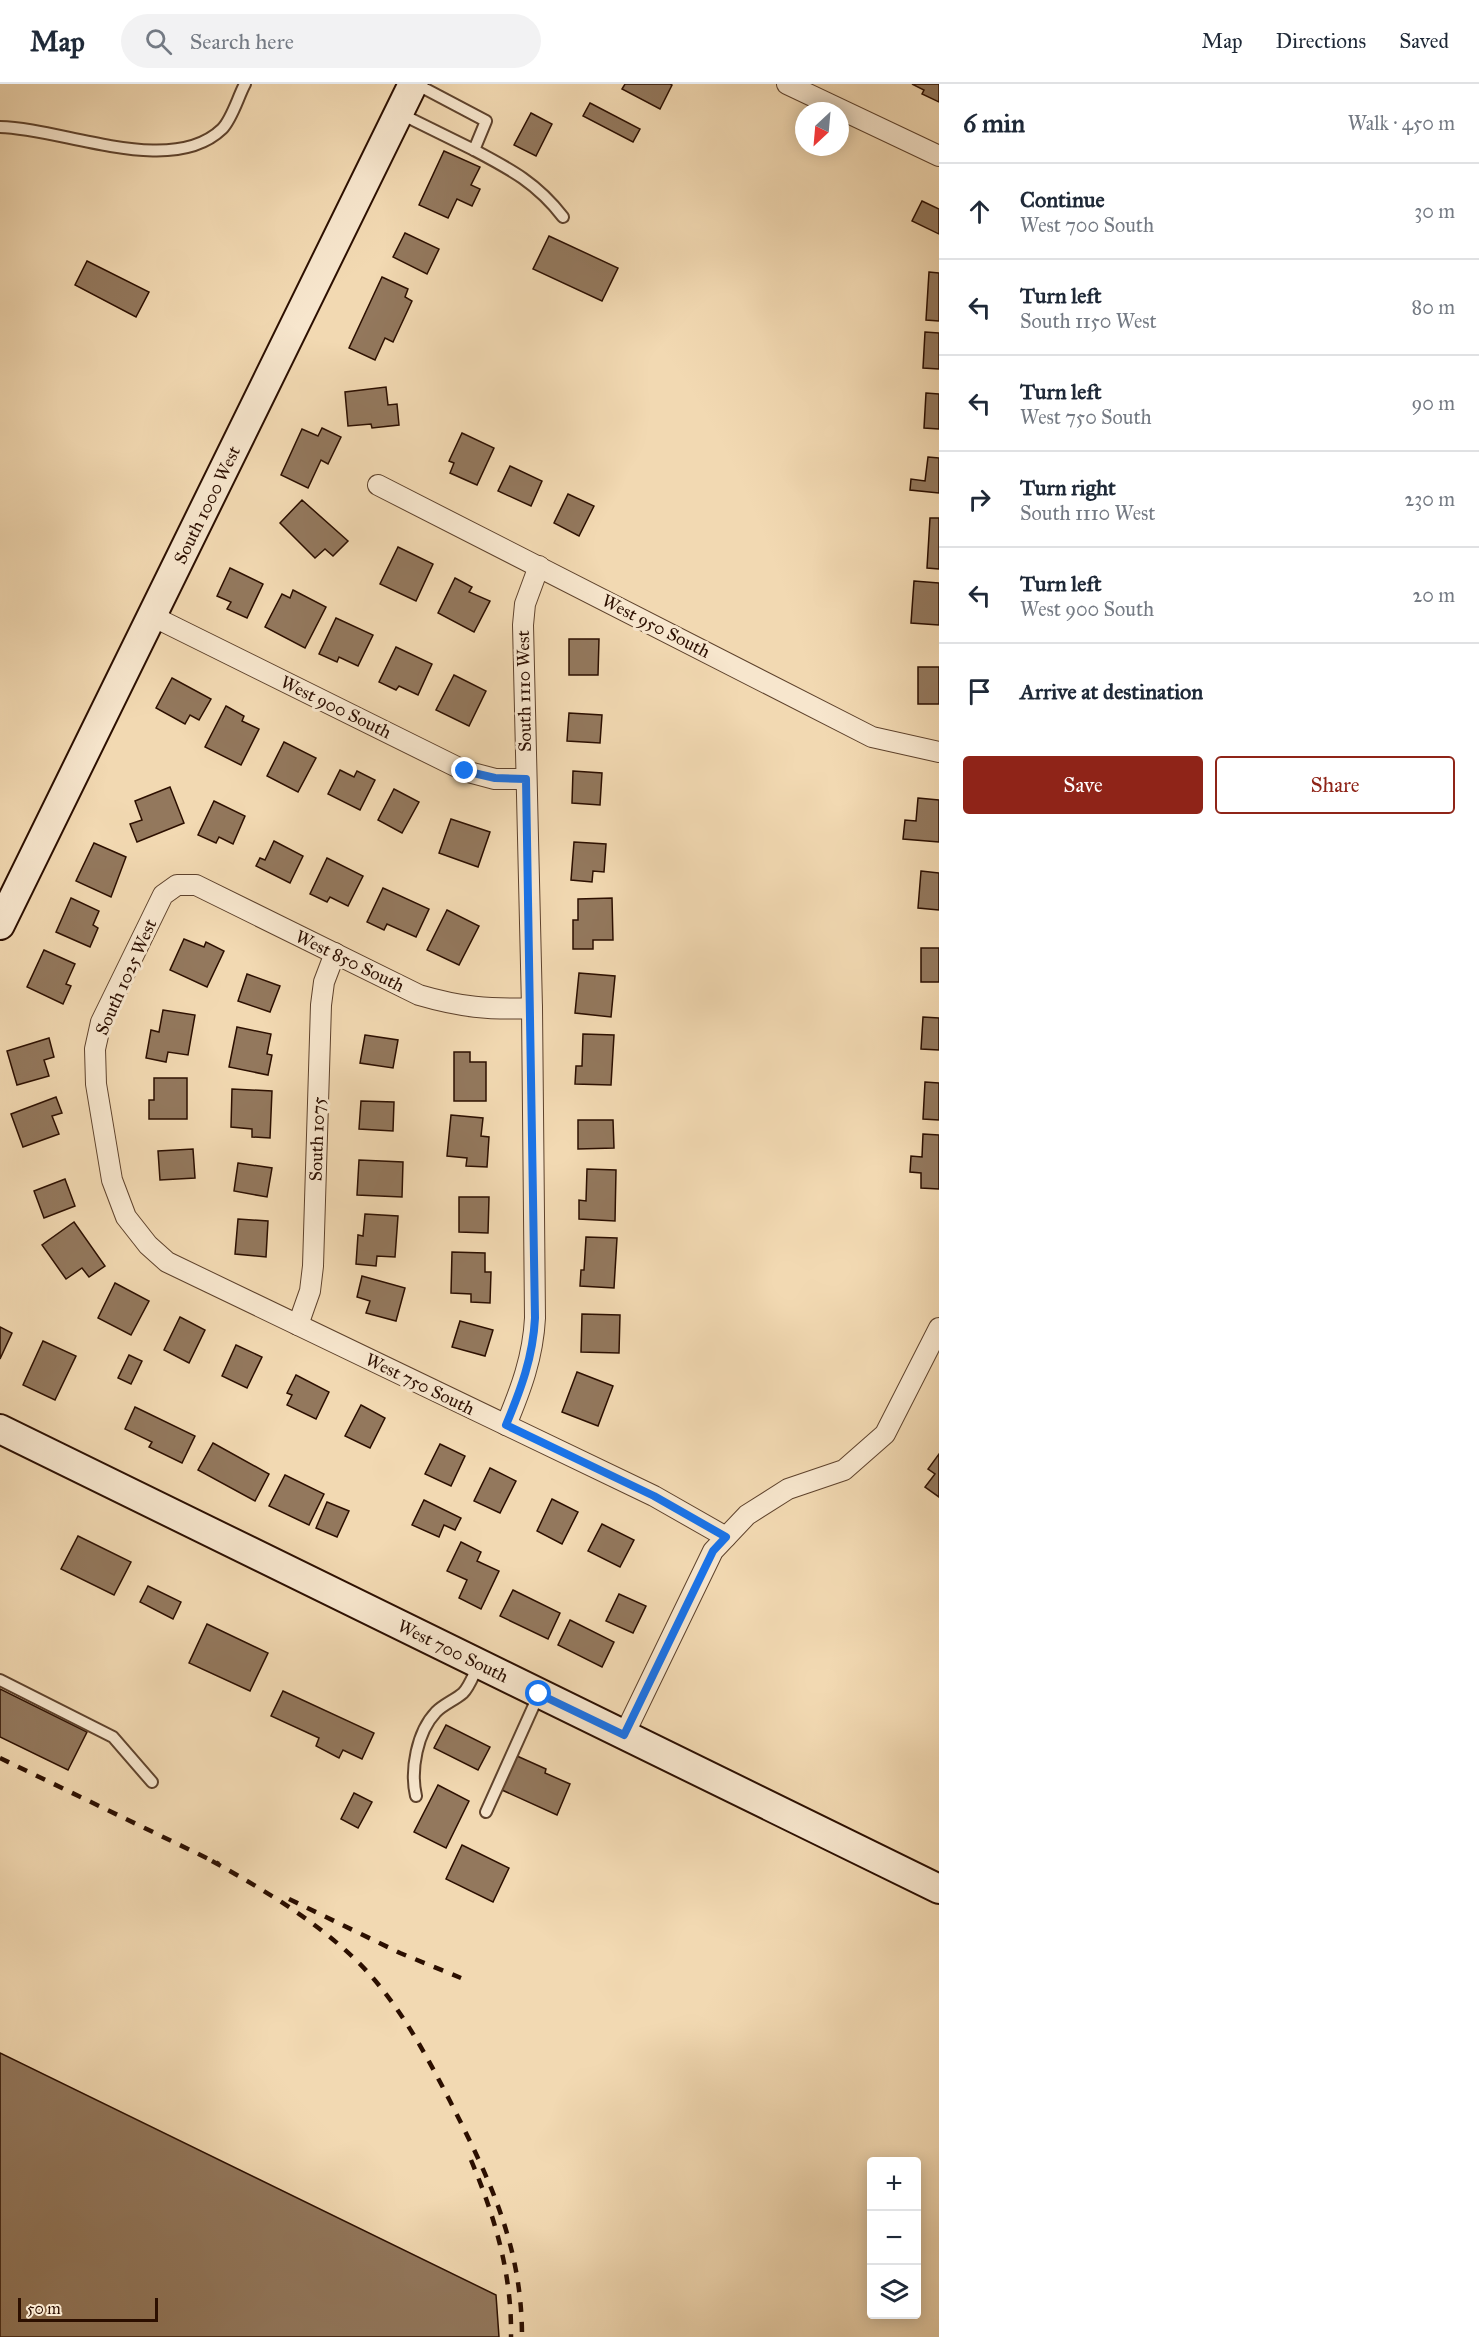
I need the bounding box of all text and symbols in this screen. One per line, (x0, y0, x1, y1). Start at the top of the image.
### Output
search box (121, 14, 541, 68)
text: Map (30, 24, 85, 59)
icon: search (142, 25, 175, 58)
text: Search here (190, 28, 294, 55)
text: Map (1202, 28, 1243, 54)
text: Directions (1276, 28, 1366, 54)
text: Saved (1399, 28, 1449, 54)
north arrow (795, 102, 849, 156)
text: 6 min (963, 107, 1025, 139)
text: Walk · 450 m (1348, 111, 1455, 135)
text: Continue (1020, 186, 1105, 213)
icon: ahead (963, 195, 996, 228)
text: 30 m (1414, 199, 1455, 223)
text: West 700 South (1020, 213, 1154, 237)
text: Turn left (1020, 282, 1102, 309)
icon: left (963, 291, 996, 324)
text: 80 m (1412, 295, 1455, 319)
text: South 1150 West (1020, 309, 1157, 333)
text: Turn left (1020, 378, 1102, 405)
icon: left (963, 387, 996, 420)
text: 90 m (1412, 391, 1455, 415)
text: West 750 South (1020, 405, 1152, 429)
street label: South 1000 West (169, 442, 245, 568)
text: Turn right (1020, 474, 1116, 501)
icon: right (963, 483, 996, 516)
text: 230 m (1404, 487, 1455, 511)
text: South 1110 West (1020, 501, 1155, 525)
text: Turn left (1020, 570, 1102, 597)
icon: left (963, 579, 996, 612)
text: 20 m (1412, 583, 1455, 607)
street label: West 950 South (598, 589, 714, 663)
text: West 900 South (1020, 597, 1154, 621)
street label: South 1110 West (512, 629, 536, 752)
street label: West 900 South (277, 671, 395, 743)
icon: arrive (963, 675, 996, 708)
text: Arrive at destination (1020, 678, 1203, 705)
button: Save (963, 756, 1203, 814)
button: Share (1215, 756, 1455, 814)
route end (451, 757, 477, 783)
street label: South 1025 West (91, 915, 162, 1038)
street label: West 850 South (292, 925, 408, 997)
street label: South 1075 (305, 1096, 329, 1182)
street label: West 750 South (362, 1348, 478, 1420)
street label: West 700 South (394, 1615, 512, 1687)
route start (525, 1680, 551, 1706)
map controls (867, 2157, 921, 2319)
button: + (867, 2157, 921, 2211)
button: − (867, 2211, 921, 2265)
button: layers (867, 2265, 921, 2319)
scale bar (18, 2295, 158, 2322)
text: 50 m (27, 2299, 61, 2318)

